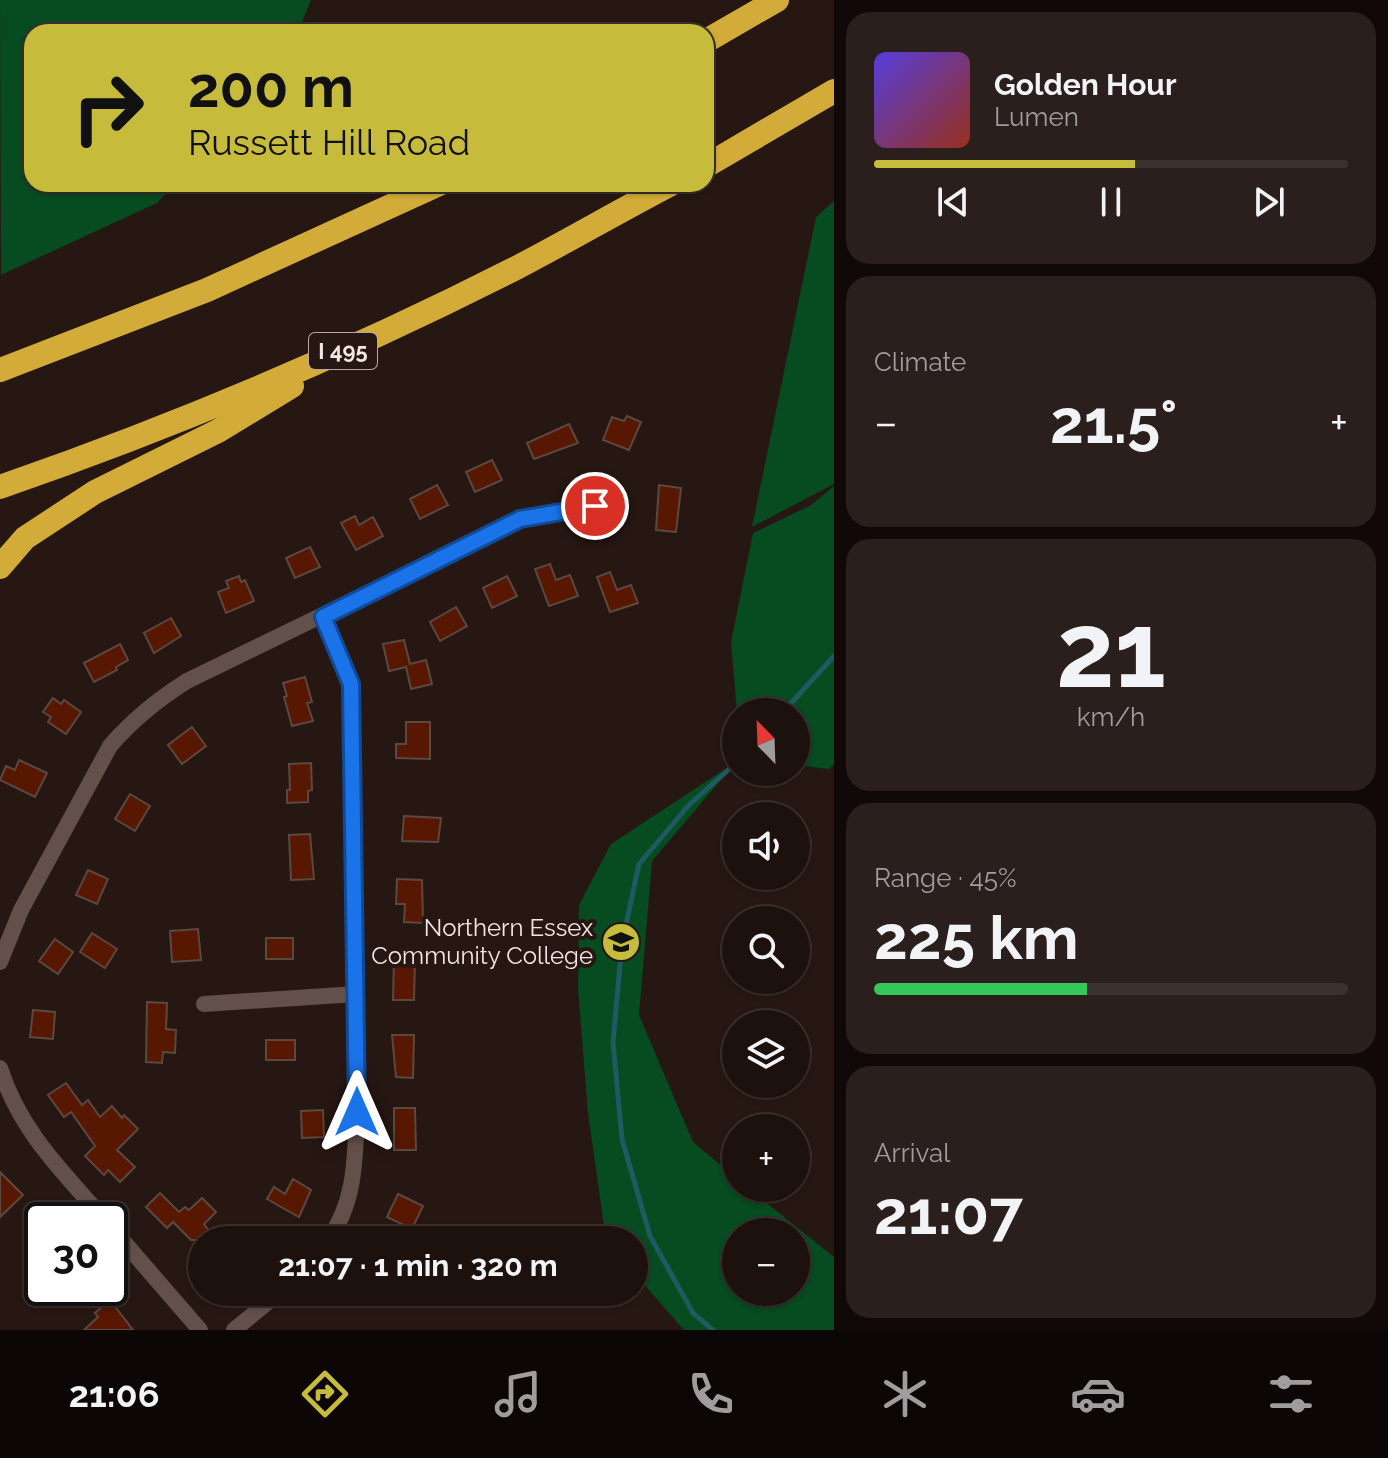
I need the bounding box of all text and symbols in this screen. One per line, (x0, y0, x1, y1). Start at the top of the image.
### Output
text: 200 m (188, 54, 354, 120)
icon: right (56, 56, 160, 160)
text: Golden Hour (994, 67, 1177, 102)
text: Lumen (994, 102, 1079, 132)
text: Russett Hill Road (188, 121, 470, 163)
icon: previous (931, 180, 975, 224)
icon: pause (1089, 180, 1133, 224)
icon: next (1247, 180, 1291, 224)
road number: I 495 (309, 333, 377, 369)
text: Climate (874, 347, 966, 377)
text: 21.5° (1050, 387, 1177, 457)
text: − (874, 397, 898, 448)
text: + (1330, 397, 1348, 448)
pin (561, 472, 629, 540)
icon: arrive (573, 484, 617, 528)
text: 21 (1056, 589, 1166, 711)
north arrow (722, 698, 810, 786)
map controls (722, 698, 810, 1306)
text: km/h (1077, 702, 1145, 732)
button: sound (722, 802, 810, 890)
text: Range · 45% (874, 863, 1017, 893)
text: 225 km (874, 903, 1079, 973)
button: search (722, 906, 810, 994)
place label: Northern Essex Community College (371, 913, 593, 970)
school or university icon: Northern Essex Community College (600, 921, 642, 963)
button: layers (722, 1010, 810, 1098)
position arrow (315, 1070, 399, 1154)
button: + (722, 1114, 810, 1202)
text: Arrival (874, 1138, 950, 1168)
text: 21:07 (874, 1178, 1023, 1248)
speed limit sign: 30 (24, 1202, 128, 1306)
button: − (722, 1218, 810, 1306)
text: 21:07 · 1 min · 320 m (278, 1248, 558, 1283)
icon: directions (297, 1366, 353, 1422)
icon: music (490, 1366, 546, 1422)
icon: phone (683, 1366, 739, 1422)
icon: climate (877, 1366, 933, 1422)
icon: car (1070, 1366, 1126, 1422)
icon: filters (1263, 1366, 1319, 1422)
text: 21:06 (69, 1373, 160, 1415)

